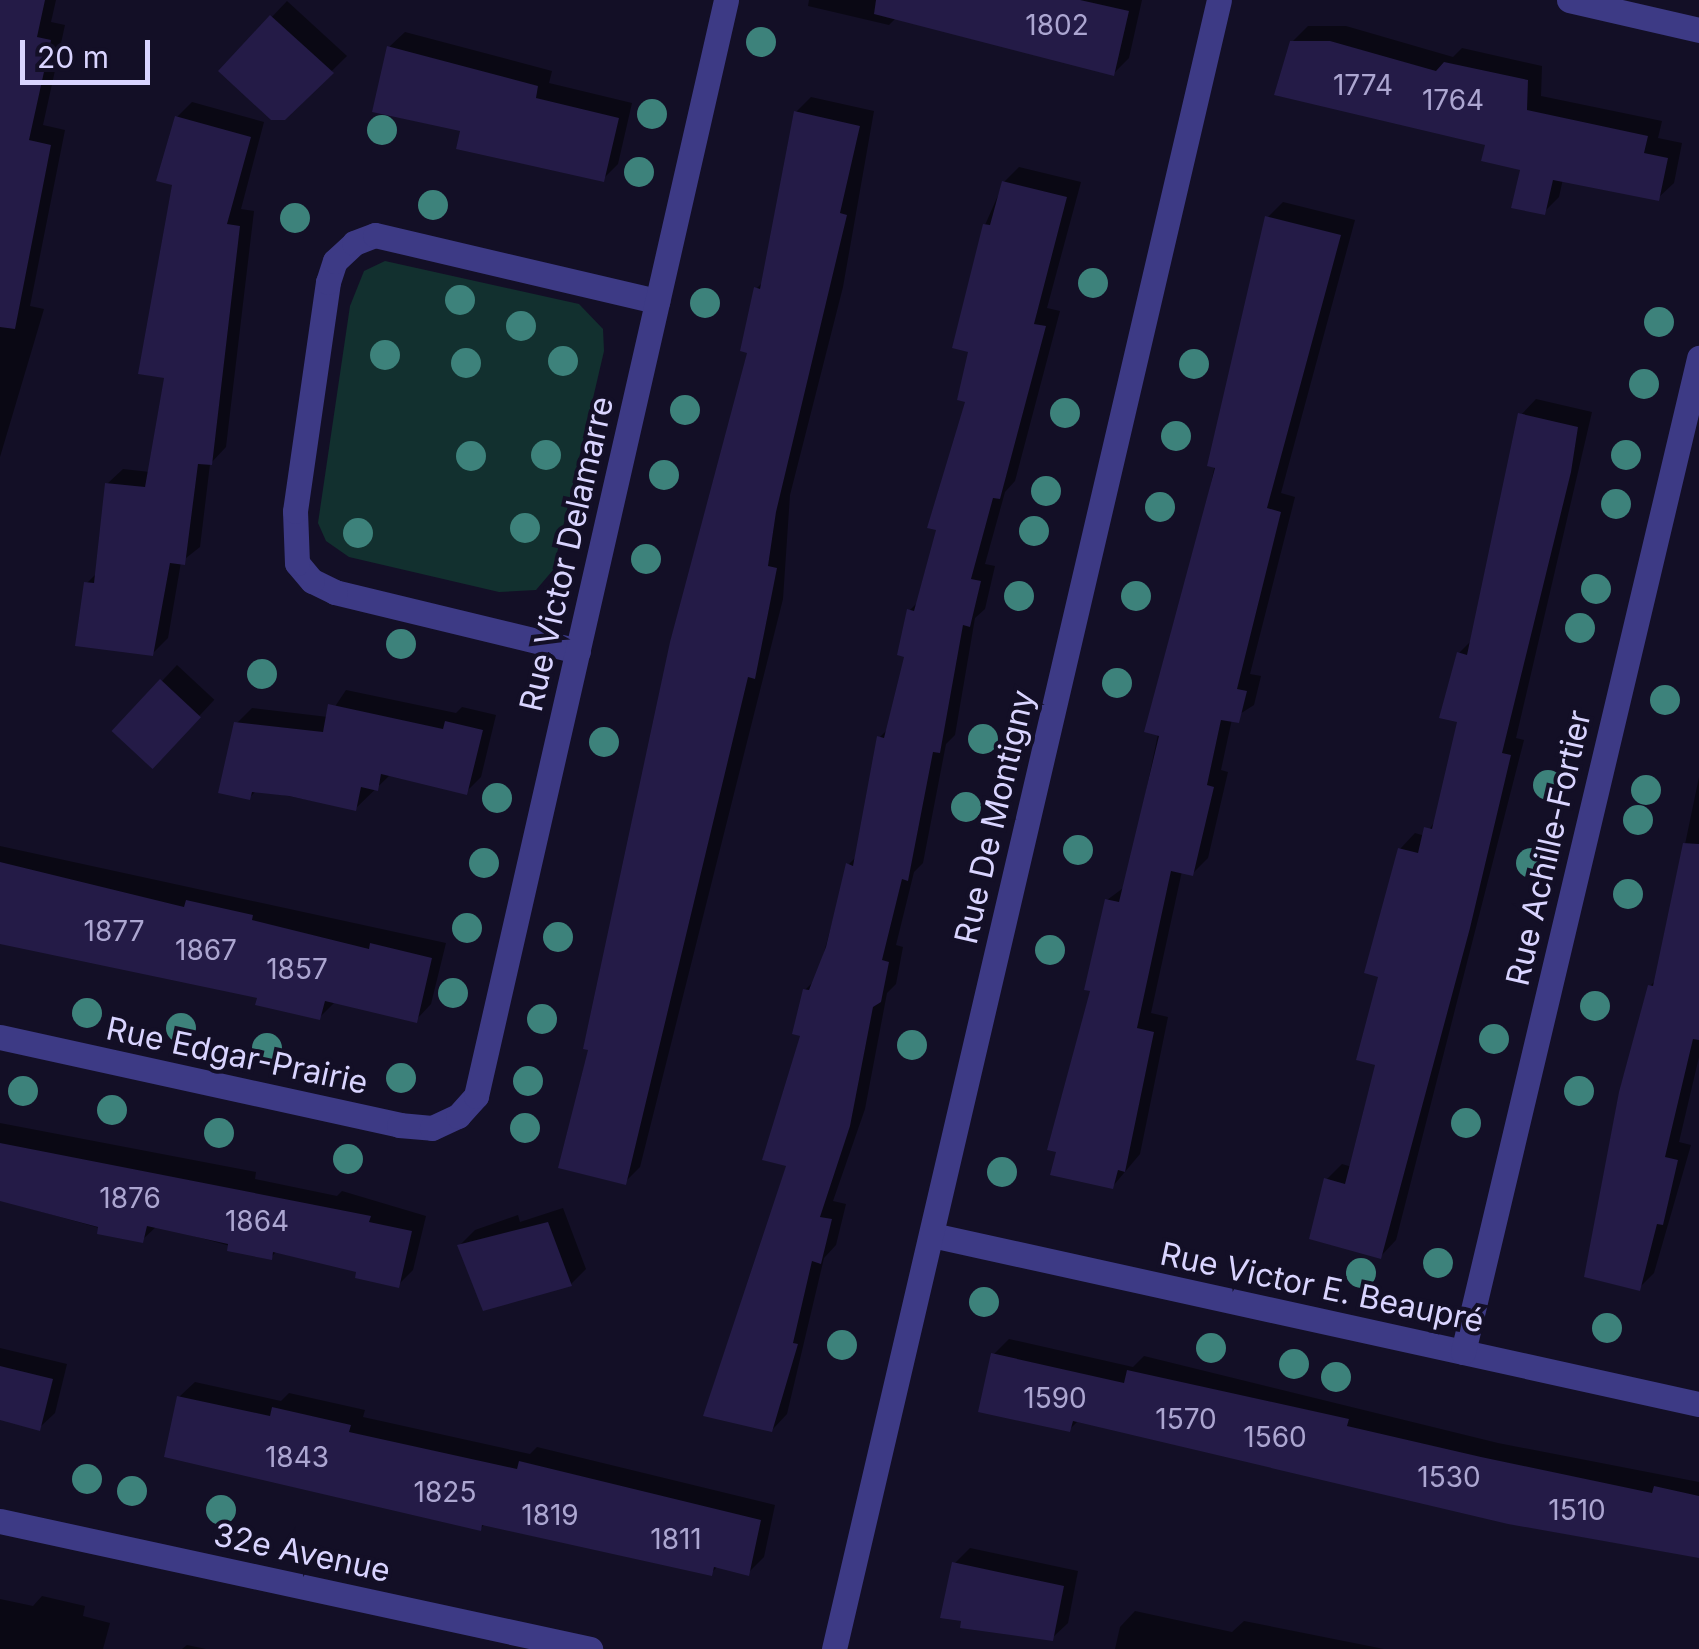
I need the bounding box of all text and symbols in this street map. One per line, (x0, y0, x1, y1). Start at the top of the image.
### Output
house number: 1802 (1025, 8, 1089, 42)
scale bar (25, 20, 155, 82)
text: 20 m (37, 39, 109, 75)
house number: 1774 (1333, 68, 1393, 102)
house number: 1764 (1422, 83, 1484, 117)
street label: Rue Victor Delamarre (512, 393, 622, 715)
street label: Rue De Montigny (947, 686, 1043, 948)
street label: Rue Achille-Fortier (1499, 707, 1599, 989)
house number: 1877 (84, 914, 144, 948)
house number: 1867 (175, 933, 237, 967)
house number: 1857 (266, 952, 328, 986)
street label: Rue Edgar-Prairie (103, 1010, 371, 1102)
house number: 1876 (99, 1181, 161, 1215)
house number: 1864 (225, 1204, 289, 1238)
street label: Rue Victor E. Beaupré (1157, 1235, 1487, 1341)
house number: 1590 (1023, 1381, 1087, 1415)
house number: 1570 (1155, 1402, 1217, 1436)
house number: 1560 (1243, 1420, 1307, 1454)
house number: 1843 (265, 1440, 329, 1474)
house number: 1530 (1417, 1460, 1481, 1494)
house number: 1825 (414, 1475, 476, 1509)
house number: 1510 (1548, 1493, 1606, 1527)
house number: 1819 (521, 1498, 579, 1532)
street label: 32e Avenue (210, 1516, 394, 1590)
house number: 1811 (650, 1522, 702, 1556)

